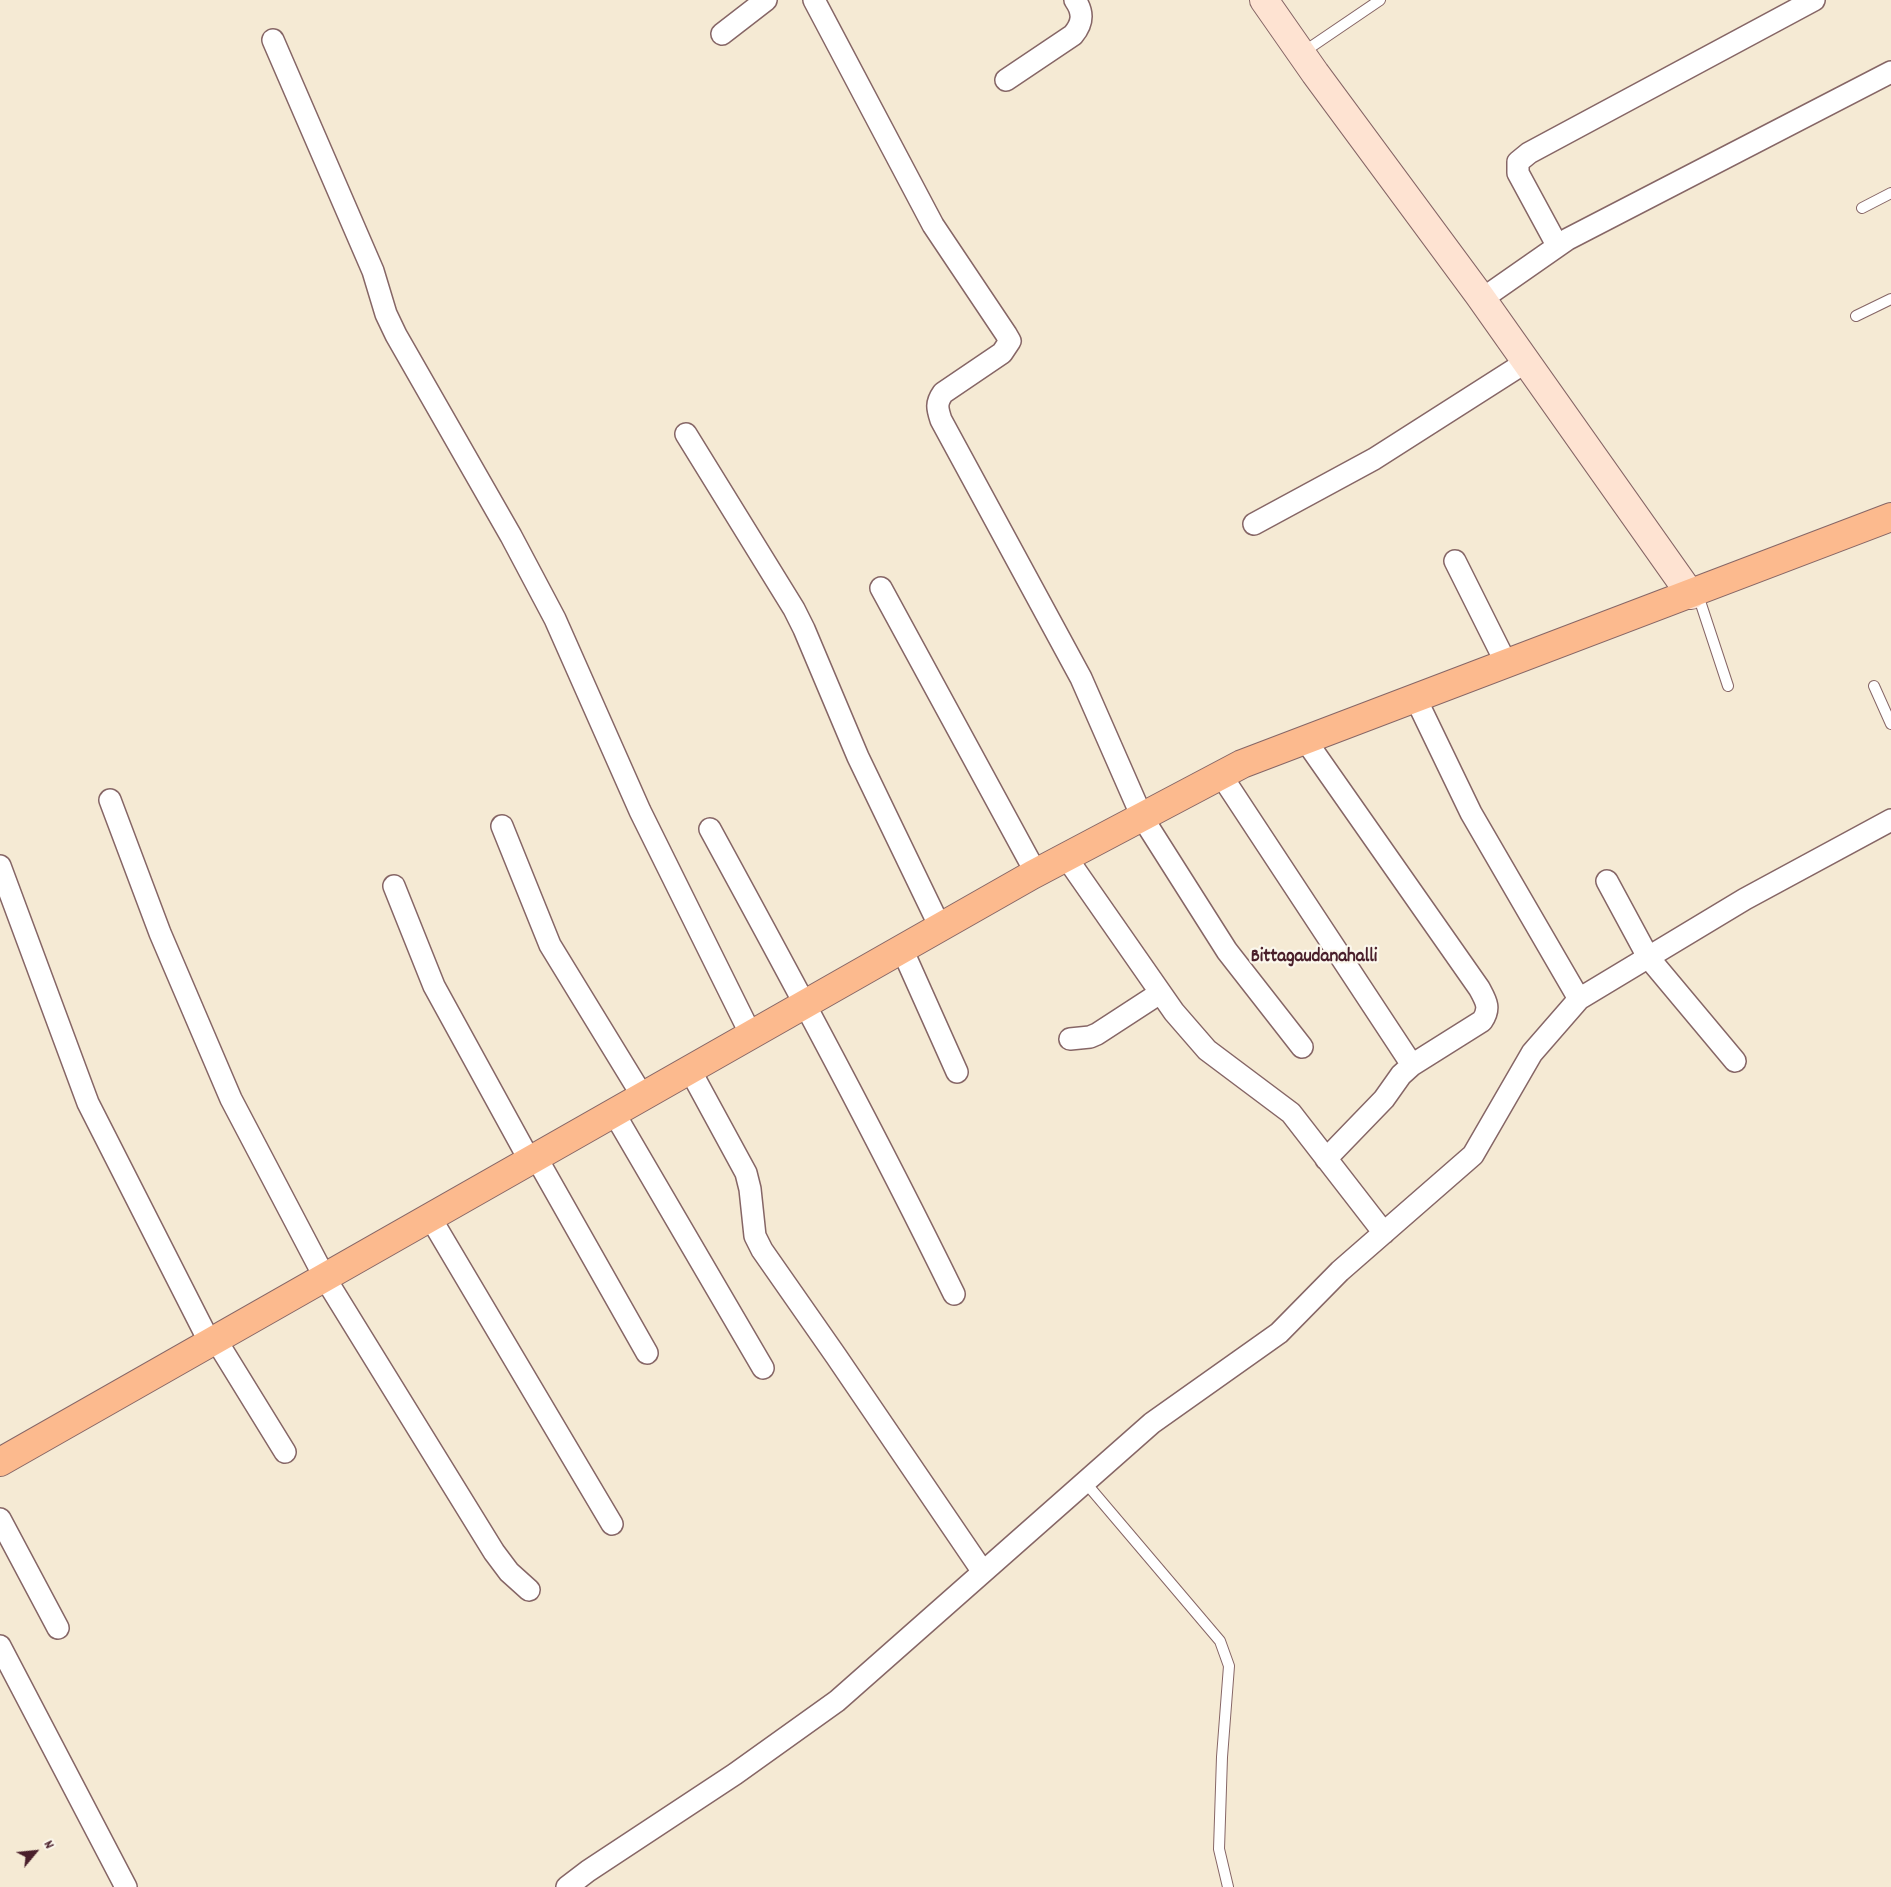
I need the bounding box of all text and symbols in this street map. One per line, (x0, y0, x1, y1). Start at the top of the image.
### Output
district label: Bittagaudanahalli (1251, 947, 1377, 969)
north arrow (10, 1827, 60, 1877)
text: N (38, 1837, 59, 1853)

